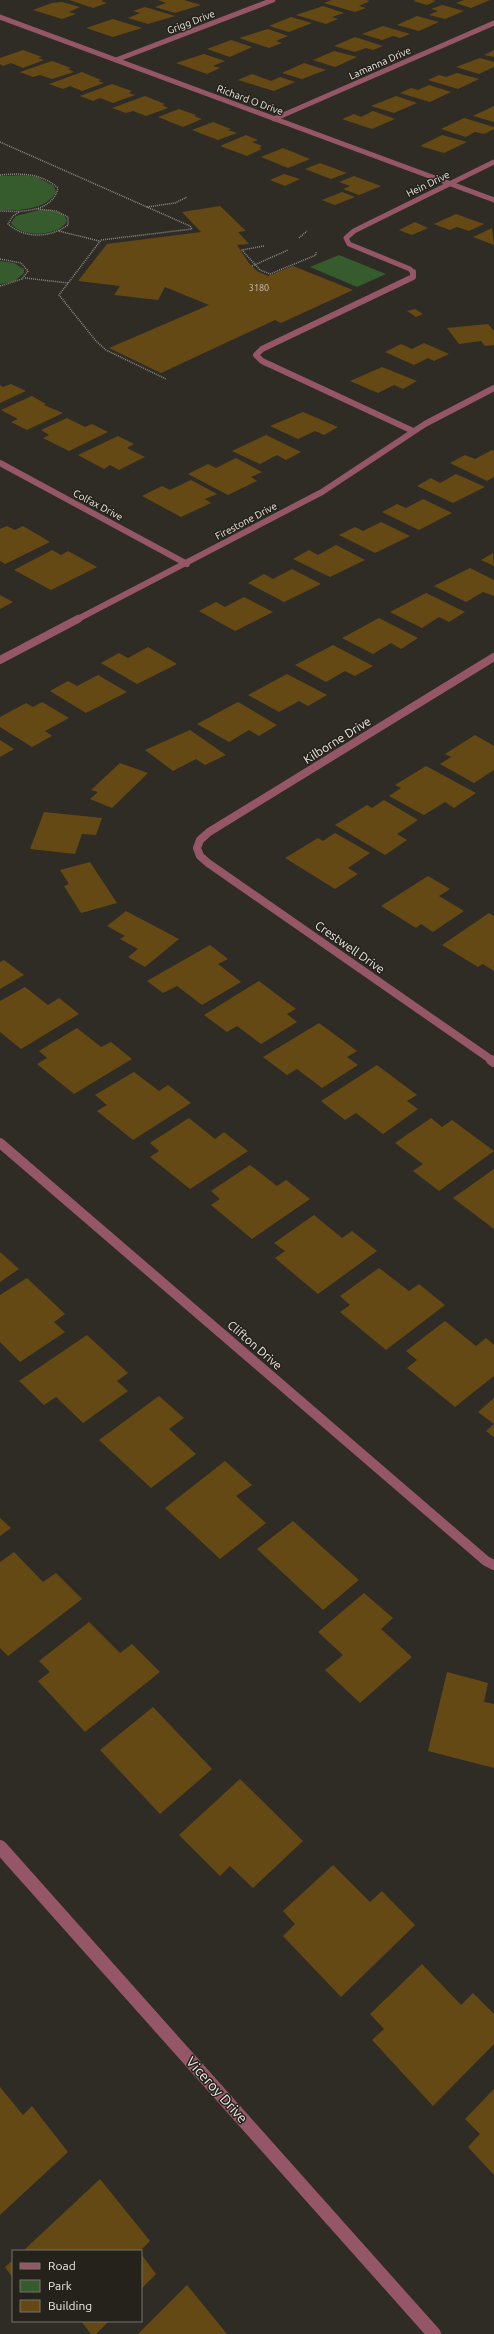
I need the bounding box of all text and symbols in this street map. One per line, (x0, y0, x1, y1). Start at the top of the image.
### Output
street label: Grigg Drive (166, 8, 216, 36)
street label: Lamanna Drive (347, 44, 413, 82)
street label: Richard O Drive (215, 83, 285, 117)
street label: Hein Drive (405, 169, 451, 199)
house number: 3180 (249, 283, 269, 293)
street label: Colfax Drive (71, 487, 125, 523)
street label: Firestone Drive (213, 500, 279, 542)
street label: Kilborne Drive (301, 714, 373, 766)
street label: Crestwell Drive (313, 918, 387, 976)
street label: Clifton Drive (225, 1318, 285, 1372)
street label: Viceroy Drive (183, 2054, 251, 2126)
legend (12, 2250, 142, 2322)
text: Road (48, 2259, 76, 2272)
text: Park (48, 2279, 72, 2292)
text: Building (48, 2299, 92, 2312)

